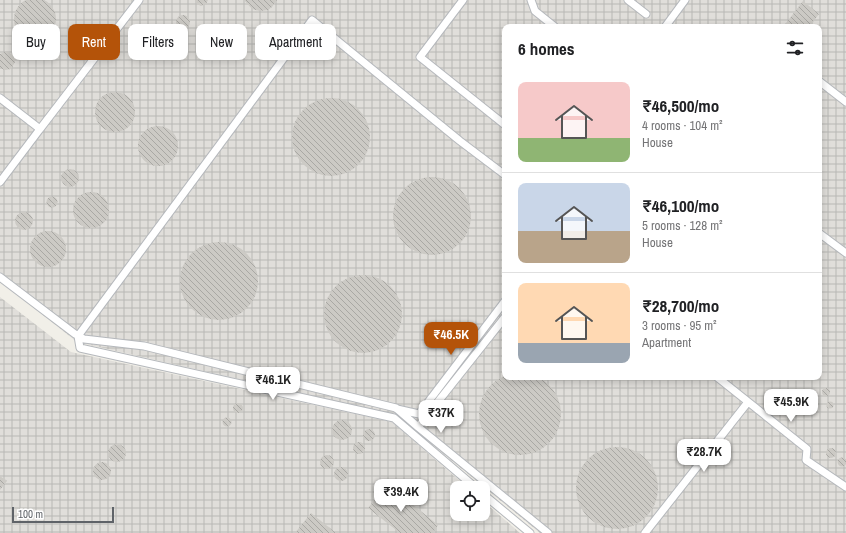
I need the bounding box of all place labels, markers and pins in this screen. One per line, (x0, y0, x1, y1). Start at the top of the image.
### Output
pin: ₹46.5K (418, 322, 484, 356)
pin: ₹46.1K (240, 367, 306, 401)
pin: ₹45.9K (758, 389, 824, 423)
pin: ₹37K (417, 400, 465, 434)
pin: ₹28.7K (671, 439, 737, 473)
pin: ₹39.4K (368, 479, 434, 513)

